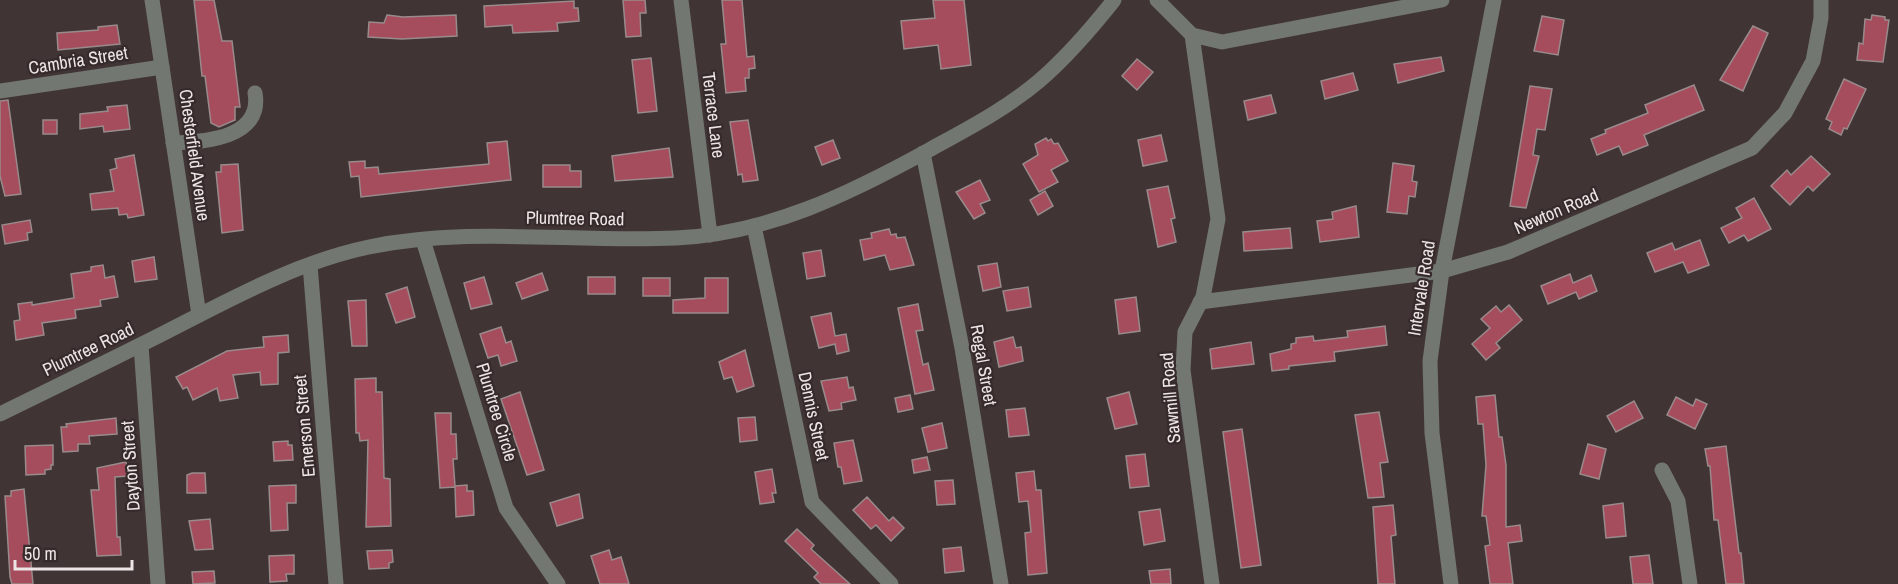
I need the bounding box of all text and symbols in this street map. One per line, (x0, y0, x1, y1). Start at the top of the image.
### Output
street label: Cambria Street (27, 40, 129, 80)
street label: Terrace Lane (696, 71, 732, 159)
street label: Chesterfield Avenue (173, 88, 217, 222)
street label: Newton Road (1510, 182, 1602, 240)
street label: Plumtree Road (526, 205, 624, 231)
street label: Intervale Road (1401, 239, 1441, 337)
street label: Plumtree Road (38, 316, 138, 382)
street label: Regal Street (965, 322, 1003, 408)
street label: Sawmill Road (1154, 352, 1186, 444)
street label: Plumtree Circle (470, 360, 524, 464)
street label: Dennis Street (792, 369, 836, 463)
street label: Emerson Street (287, 374, 321, 478)
street label: Dayton Street (114, 420, 146, 512)
scale bar (15, 533, 132, 571)
text: 50 m (24, 541, 57, 566)

